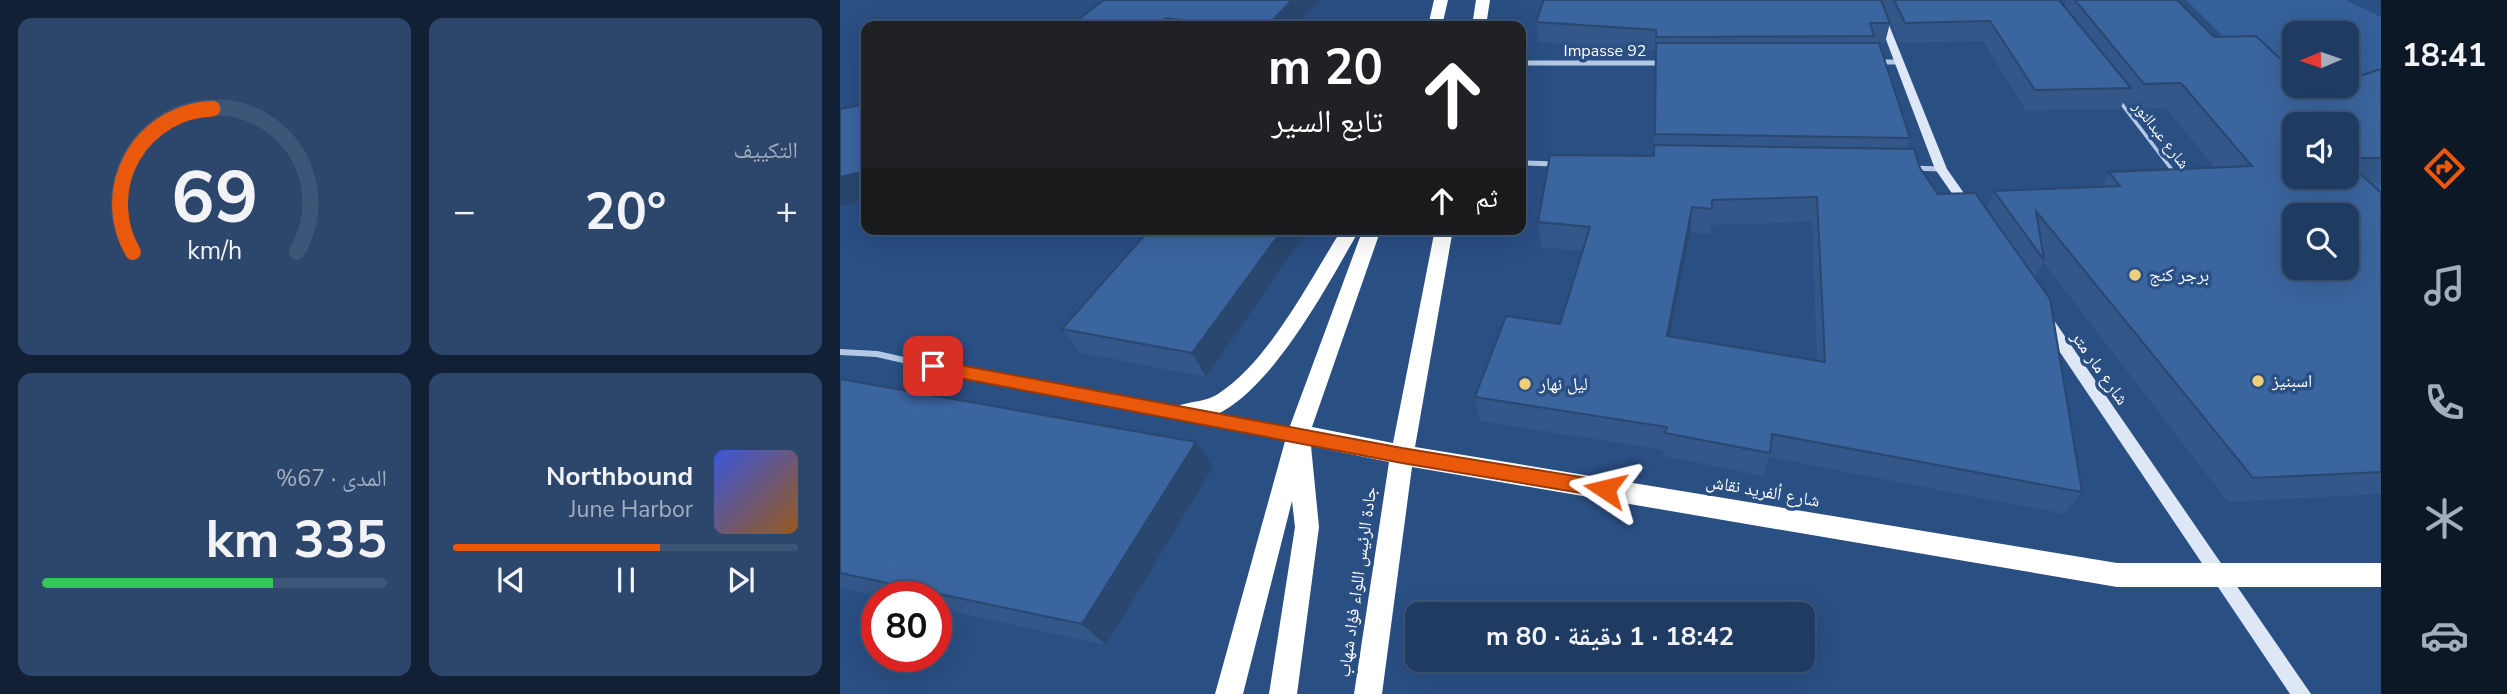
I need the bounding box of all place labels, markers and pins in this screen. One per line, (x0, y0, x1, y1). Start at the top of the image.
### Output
place label: برجر كنج (2149, 263, 2209, 287)
marker: برجر كنج (2127, 267, 2143, 283)
pin (903, 336, 963, 396)
place label: اسبنيز (2271, 369, 2312, 393)
place label: ليل نهار (1538, 372, 1588, 396)
marker: اسبنيز (2250, 373, 2266, 389)
marker: ليل نهار (1517, 376, 1533, 392)

